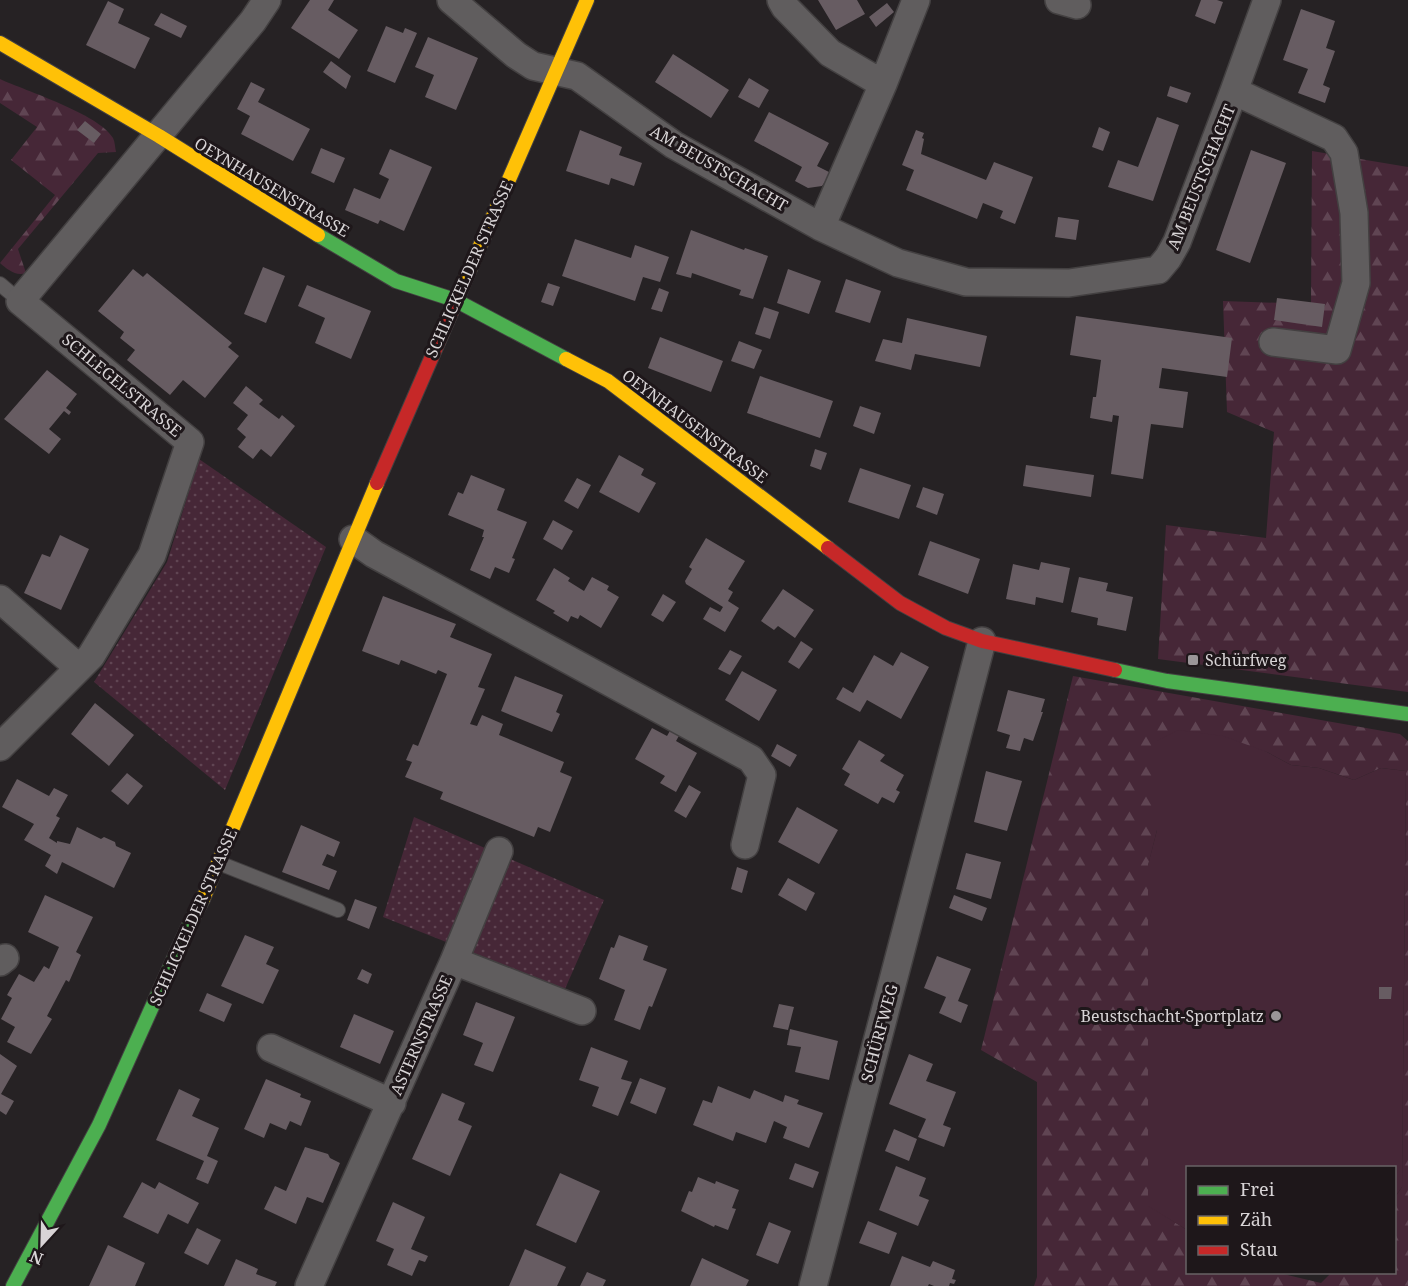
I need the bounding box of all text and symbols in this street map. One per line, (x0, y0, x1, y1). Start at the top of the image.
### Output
street label: AM BEUSTSCHACHT (1162, 101, 1240, 253)
street label: AM BEUSTSCHACHT (646, 120, 792, 216)
street label: OEYNHAUSENSTRASSE (190, 132, 354, 242)
street label: SCHLICKELDER STRASSE (420, 177, 518, 361)
street label: SCHLEGELSTRASSE (58, 328, 186, 442)
street label: OEYNHAUSENSTRASSE (618, 364, 772, 488)
place label: Schürfweg (1205, 649, 1287, 671)
marker: Schürfweg (1186, 653, 1200, 667)
street label: SCHLICKELDER STRASSE (144, 825, 242, 1009)
street label: ASTERNSTRASSE (385, 971, 457, 1099)
street label: SCHÜRFWEG (855, 981, 903, 1085)
place label: Beustschacht-Sportplatz (1081, 1005, 1264, 1027)
marker: Beustschacht-Sportplatz (1269, 1009, 1283, 1023)
legend (1186, 1166, 1396, 1274)
text: Frei (1240, 1177, 1275, 1201)
text: Zäh (1240, 1207, 1272, 1231)
north arrow (12, 1214, 72, 1274)
text: Stau (1240, 1237, 1278, 1261)
text: N (26, 1245, 46, 1270)

